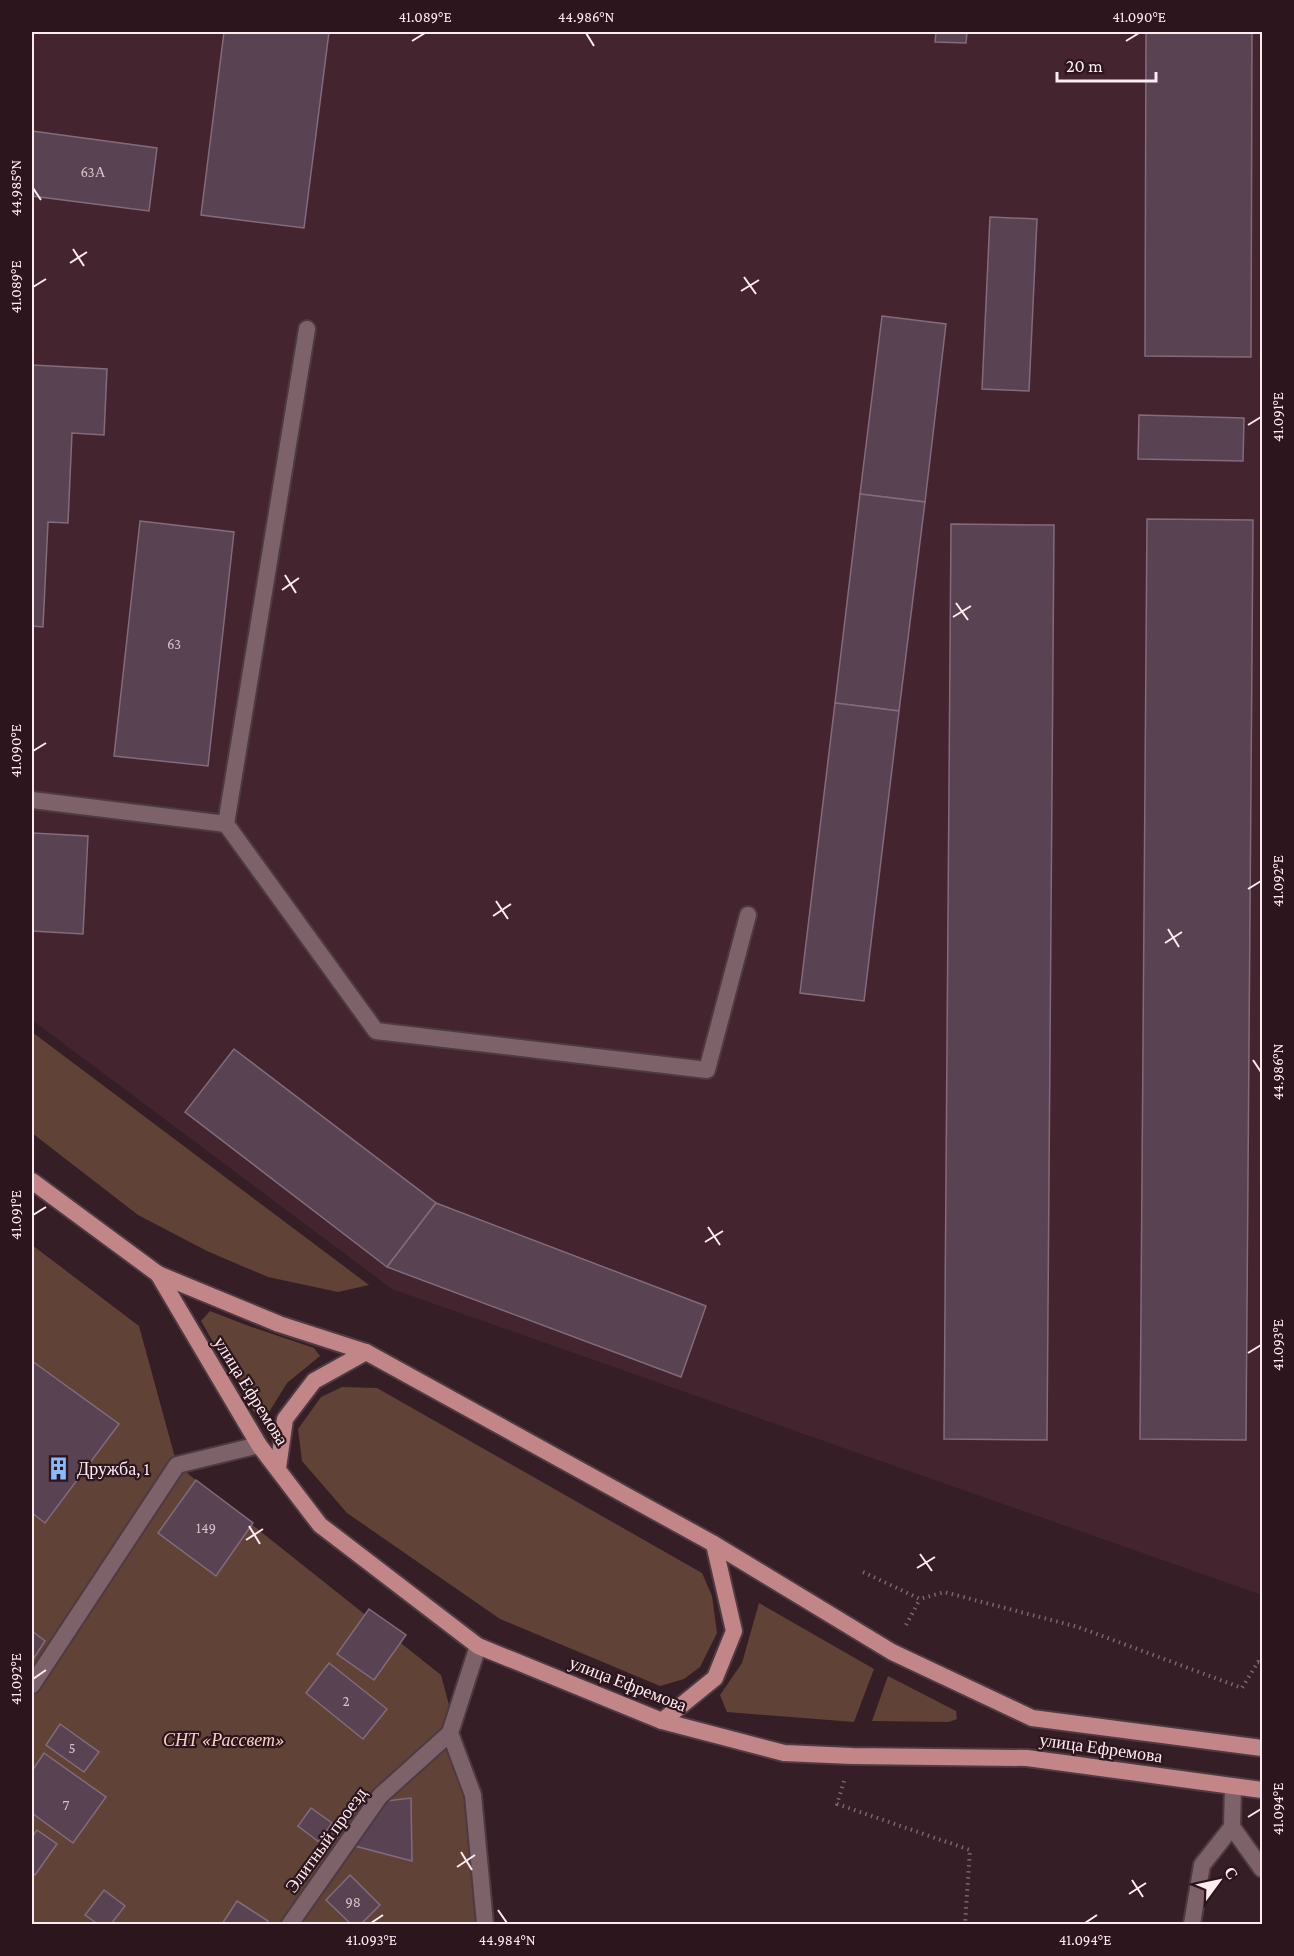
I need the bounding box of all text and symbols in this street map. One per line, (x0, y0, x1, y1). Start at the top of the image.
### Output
text: 41.089°E (398, 9, 452, 25)
text: 44.986°N (558, 9, 614, 25)
text: 41.090°E (1112, 9, 1166, 25)
scale bar (1057, 45, 1156, 83)
text: 20 m (1066, 56, 1103, 76)
text: 44.985°N (8, 160, 24, 216)
house number: 63А (80, 164, 106, 180)
text: 41.089°E (8, 260, 24, 314)
text: 41.091°E (1270, 392, 1286, 442)
house number: 63 (167, 636, 181, 652)
text: 41.090°E (8, 724, 24, 778)
text: 41.092°E (1270, 855, 1286, 907)
text: 44.986°N (1270, 1044, 1286, 1100)
text: 41.091°E (8, 1190, 24, 1240)
text: 41.093°E (1270, 1319, 1286, 1371)
street label: улица Ефремова (210, 1333, 292, 1449)
building icon: Дружба, 1 (46, 1456, 72, 1482)
place label: Дружба, 1 (77, 1459, 150, 1479)
house number: 149 (196, 1520, 216, 1536)
street label: улица Ефремова (566, 1652, 690, 1716)
text: 41.092°E (8, 1653, 24, 1705)
house number: 2 (342, 1693, 350, 1709)
street label: улица Ефремова (1038, 1729, 1164, 1767)
park label: СНТ «Рассвет» (163, 1730, 285, 1750)
house number: 5 (68, 1740, 76, 1756)
text: 41.094°E (1270, 1783, 1286, 1835)
street label: Элитный проезд (281, 1784, 371, 1896)
house number: 7 (63, 1797, 70, 1813)
north arrow (1189, 1851, 1249, 1911)
text: С (1221, 1864, 1241, 1883)
house number: 98 (345, 1894, 361, 1910)
text: 41.093°E (345, 1932, 397, 1948)
text: 44.984°N (478, 1932, 536, 1948)
text: 41.094°E (1059, 1932, 1111, 1948)

